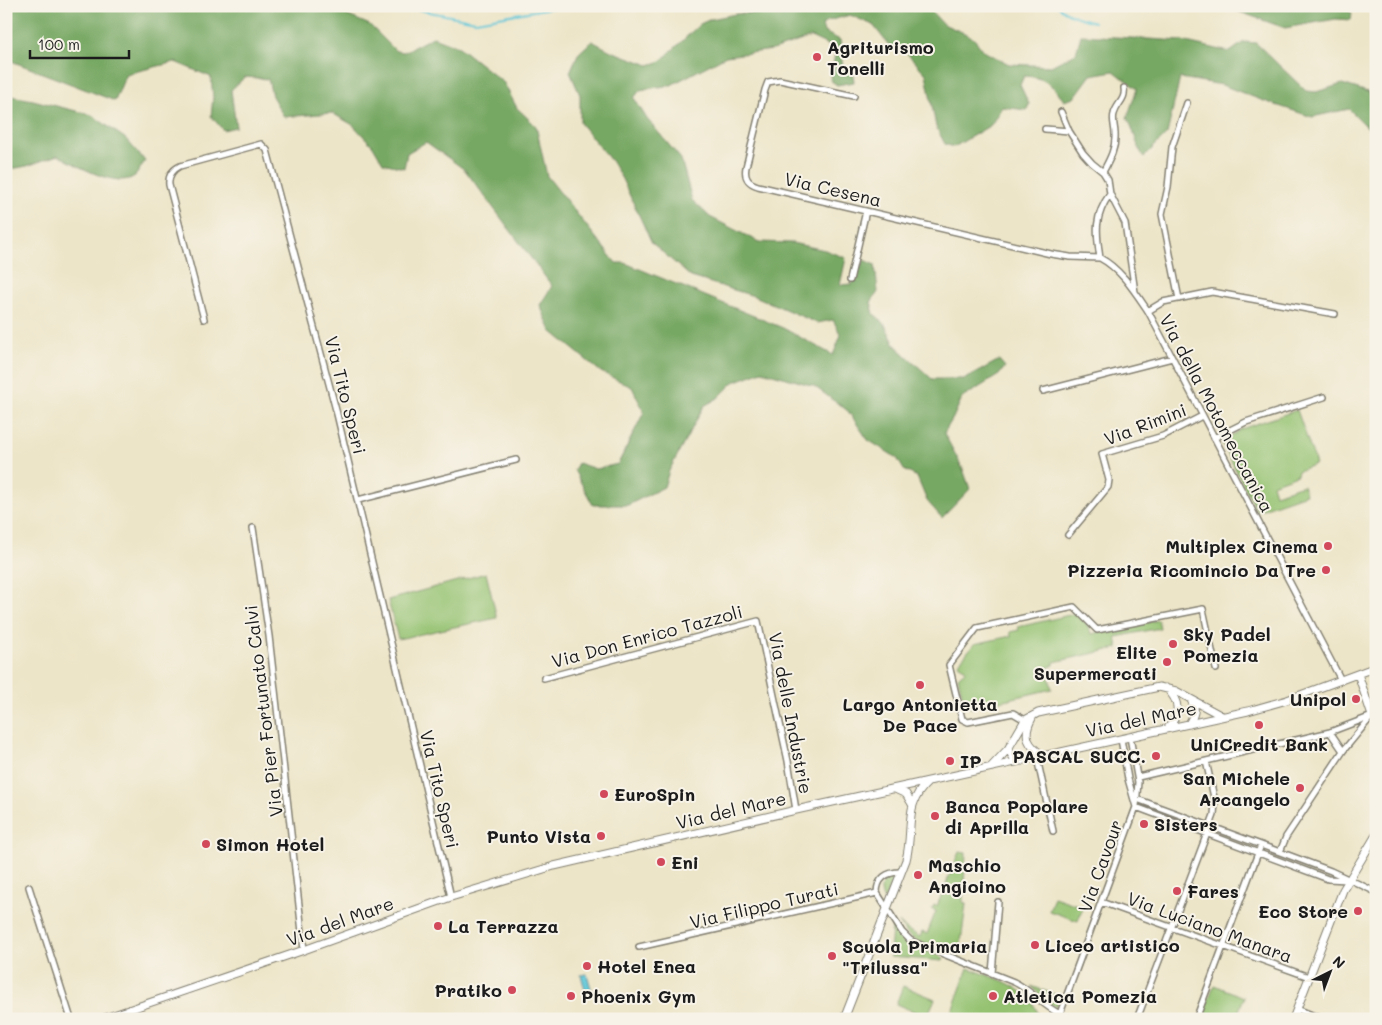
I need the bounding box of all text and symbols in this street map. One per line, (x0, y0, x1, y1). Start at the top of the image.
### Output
scale bar (30, 28, 129, 60)
text: 100 m (38, 34, 80, 54)
place label: Agriturismo Tonelli (827, 35, 934, 80)
marker: Agriturismo Tonelli (811, 51, 823, 63)
street label: Via Cesena (782, 166, 884, 212)
street label: Via della Motomeccanica (1154, 310, 1280, 516)
street label: Via Tito Speri (320, 333, 372, 457)
street label: Via Rimini (1100, 397, 1190, 451)
place label: Multiplex Cinema (1165, 534, 1318, 558)
marker: Multiplex Cinema (1322, 540, 1334, 552)
place label: Pizzeria Ricomincio Da Tre (1067, 558, 1316, 582)
marker: Pizzeria Ricomincio Da Tre (1320, 564, 1332, 576)
street label: Via Don Enrico Tazzoli (549, 599, 745, 673)
street label: Via Pier Fortunato Calvi (238, 604, 288, 818)
place label: Sky Padel Pomezia (1183, 622, 1271, 667)
street label: Via delle Industrie (764, 630, 818, 796)
marker: Sky Padel Pomezia (1167, 638, 1179, 650)
place label: Elite Supermercati (1034, 640, 1157, 685)
marker: Elite Supermercati (1161, 656, 1173, 668)
marker: Largo Antonietta De Pace (914, 679, 926, 691)
place label: Unipol (1290, 687, 1346, 711)
place label: Largo Antonietta De Pace (843, 692, 997, 737)
marker: Unipol (1350, 693, 1362, 705)
street label: Via del Mare (1083, 696, 1199, 742)
marker: UniCredit Bank (1253, 719, 1265, 731)
street label: Via Tito Speri (415, 727, 465, 851)
place label: UniCredit Bank (1190, 732, 1328, 756)
place label: PASCAL SUCC. (1012, 744, 1146, 768)
place label: IP (960, 749, 981, 773)
marker: PASCAL SUCC. (1150, 750, 1162, 762)
marker: IP (944, 755, 956, 767)
place label: San Michele Arcangelo (1183, 766, 1290, 811)
place label: EuroSpin (614, 782, 695, 806)
marker: San Michele Arcangelo (1294, 782, 1306, 794)
street label: Via del Mare (673, 786, 789, 834)
marker: EuroSpin (598, 788, 610, 800)
place label: Banca Popolare di Aprilla (945, 794, 1089, 839)
marker: Banca Popolare di Aprilla (929, 810, 941, 822)
place label: Sisters (1154, 812, 1218, 836)
street label: Via Cavour (1072, 816, 1128, 916)
marker: Sisters (1138, 818, 1150, 830)
place label: Punto Vista (487, 824, 591, 848)
marker: Punto Vista (595, 830, 607, 842)
place label: Simon Hotel (216, 832, 324, 856)
marker: Simon Hotel (200, 838, 212, 850)
place label: Eni (671, 850, 699, 874)
place label: Maschio Angioino (928, 853, 1006, 898)
marker: Eni (655, 856, 667, 868)
marker: Maschio Angioino (912, 869, 924, 881)
street label: Via Filippo Turati (687, 876, 841, 934)
place label: Fares (1187, 879, 1239, 903)
marker: Fares (1171, 885, 1183, 897)
street label: Via Luciano Manara (1124, 886, 1296, 968)
street label: Via del Mare (283, 890, 397, 952)
place label: Eco Store (1258, 899, 1348, 923)
marker: Eco Store (1352, 905, 1364, 917)
place label: La Terrazza (448, 914, 559, 938)
marker: La Terrazza (432, 920, 444, 932)
place label: Liceo artistico (1045, 933, 1180, 957)
place label: Scuola Primaria "Trilussa" (842, 934, 987, 979)
marker: Liceo artistico (1029, 939, 1041, 951)
north arrow (1304, 948, 1354, 998)
marker: Scuola Primaria "Trilussa" (826, 950, 838, 962)
text: N (1329, 951, 1349, 973)
place label: Hotel Enea (597, 954, 696, 978)
marker: Hotel Enea (581, 960, 593, 972)
place label: Pratiko (435, 978, 502, 1002)
marker: Pratiko (506, 984, 518, 996)
place label: Phoenix Gym (581, 984, 696, 1008)
place label: Atletica Pomezia (1003, 984, 1157, 1008)
marker: Phoenix Gym (565, 990, 577, 1002)
marker: Atletica Pomezia (987, 990, 999, 1002)

